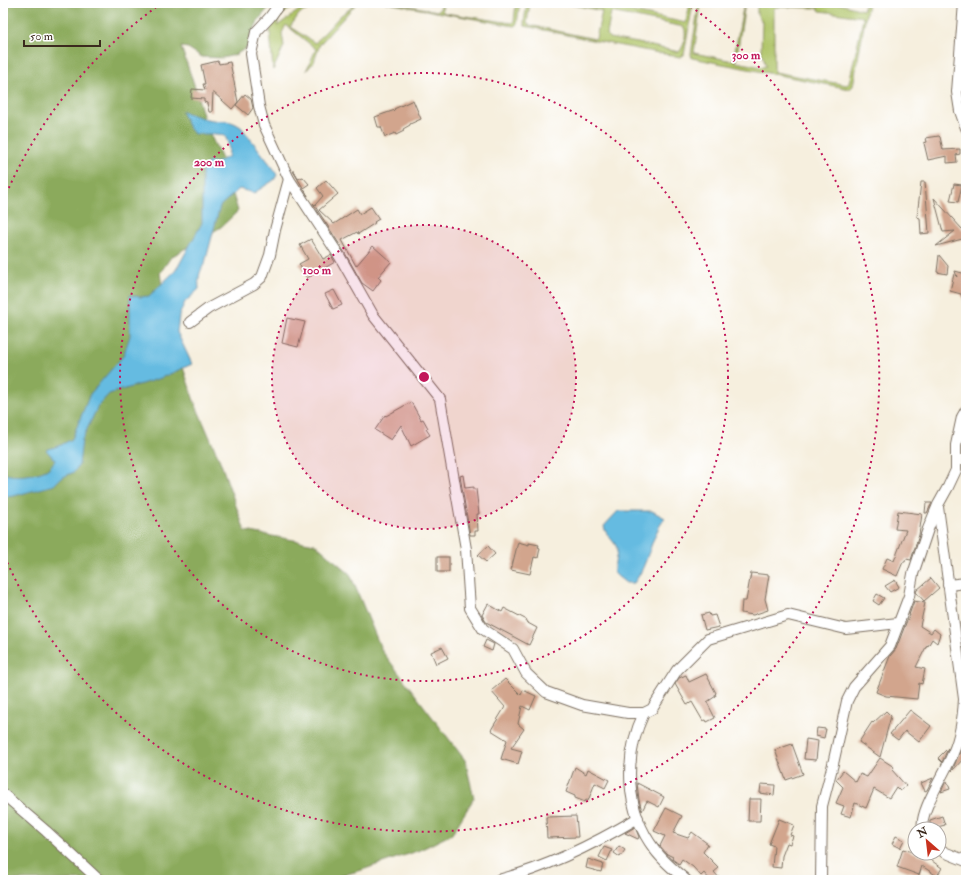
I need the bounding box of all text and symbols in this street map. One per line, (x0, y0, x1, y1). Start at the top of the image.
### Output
scale bar (24, 22, 100, 48)
text: 50 m (30, 29, 54, 44)
text: 300 m (732, 48, 761, 63)
text: 200 m (194, 155, 225, 170)
text: 100 m (303, 263, 332, 278)
centre of rings (417, 370, 431, 384)
north arrow (907, 821, 947, 861)
text: N (914, 824, 931, 841)

